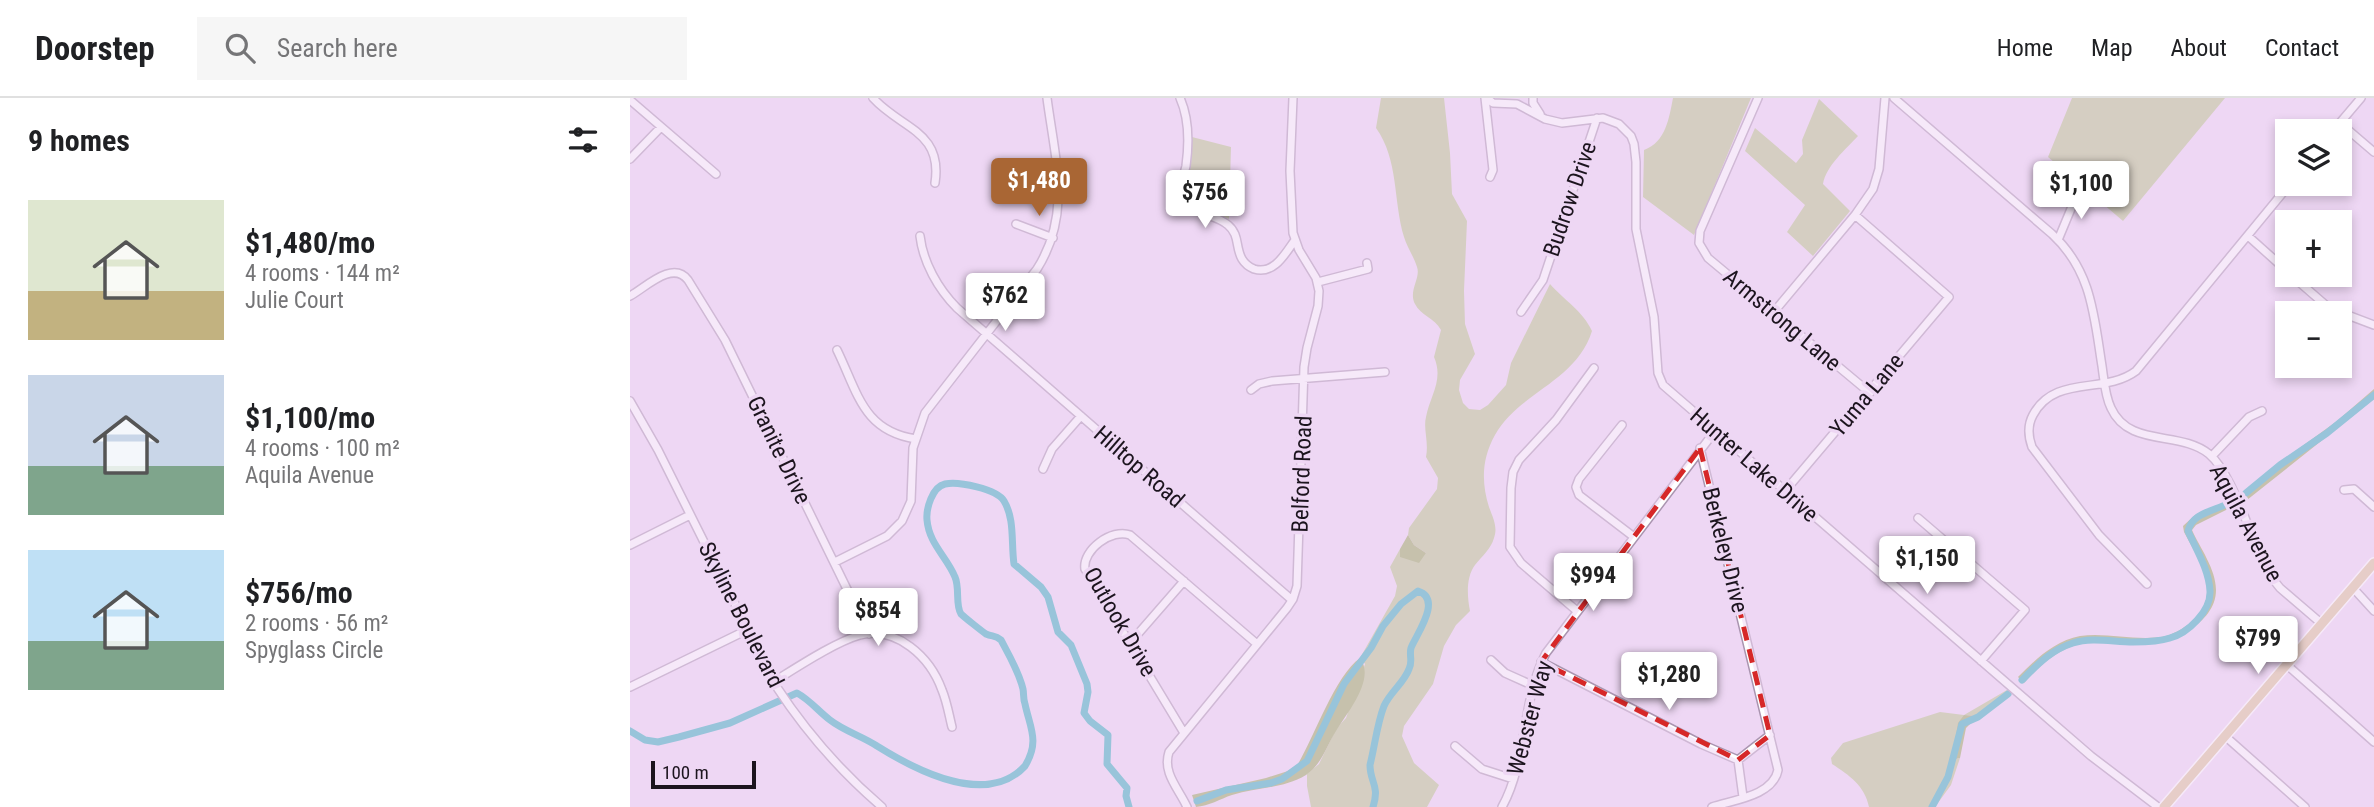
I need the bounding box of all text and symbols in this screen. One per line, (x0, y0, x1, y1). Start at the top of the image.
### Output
search box (197, 17, 687, 80)
text: Doorstep (35, 29, 155, 68)
icon: search (221, 29, 259, 67)
text: Search here (277, 33, 398, 63)
text: Home (1997, 34, 2053, 62)
text: Map (2091, 34, 2133, 62)
text: About (2171, 34, 2227, 62)
text: Contact (2265, 34, 2339, 62)
map controls (2275, 119, 2352, 378)
button: layers (2275, 119, 2352, 196)
icon: filters (564, 121, 602, 159)
text: 9 homes (28, 123, 130, 158)
street label: Budrow Drive (1538, 138, 1602, 260)
pin: $1,480 (982, 158, 1096, 218)
pin: $1,100 (2024, 162, 2138, 221)
text: $1,480 (1007, 167, 1071, 194)
pin: $756 (1164, 170, 1246, 230)
text: $1,100 (2049, 170, 2113, 197)
text: $756 (1182, 179, 1228, 206)
button: + (2275, 210, 2352, 287)
text: $1,480/mo (245, 225, 375, 260)
icon: home (84, 228, 168, 312)
text: 4 rooms · 144 m² (245, 260, 400, 287)
street label: Armstrong Lane (1718, 263, 1846, 377)
pin: $762 (964, 274, 1046, 333)
text: $762 (982, 282, 1028, 309)
text: Julie Court (245, 287, 344, 314)
button: − (2275, 301, 2352, 378)
street label: Yuma Lane (1824, 348, 1910, 442)
street label: Granite Drive (741, 392, 817, 508)
text: $1,100/mo (245, 400, 375, 435)
street label: Hunter Lake Drive (1685, 402, 1823, 528)
icon: home (84, 403, 168, 487)
street label: Belford Road (1286, 415, 1318, 533)
street label: Hilltop Road (1088, 420, 1190, 514)
text: 4 rooms · 100 m² (245, 435, 400, 462)
street label: Aquila Avenue (2204, 460, 2288, 586)
text: Aquila Avenue (245, 462, 374, 489)
street label: Berkeley Drive (1696, 485, 1754, 615)
pin: $1,150 (1870, 536, 1984, 596)
street label: Skyline Boulevard (693, 538, 789, 692)
text: $1,150 (1895, 545, 1959, 572)
pin: $994 (1552, 554, 1634, 613)
text: $994 (1570, 562, 1616, 589)
street label: Outlook Drive (1078, 563, 1162, 681)
text: $756/mo (245, 575, 353, 610)
icon: home (84, 578, 168, 662)
pin: $854 (837, 588, 919, 648)
text: $854 (855, 597, 901, 624)
text: 2 rooms · 56 m² (245, 610, 388, 637)
pin: $799 (2217, 616, 2299, 676)
text: $799 (2235, 625, 2281, 652)
text: Spyglass Circle (245, 637, 383, 664)
pin: $1,280 (1612, 652, 1726, 712)
street label: Webster Way (1502, 657, 1558, 778)
text: $1,280 (1637, 661, 1701, 688)
scale bar (651, 758, 756, 790)
text: 100 m (662, 761, 709, 784)

